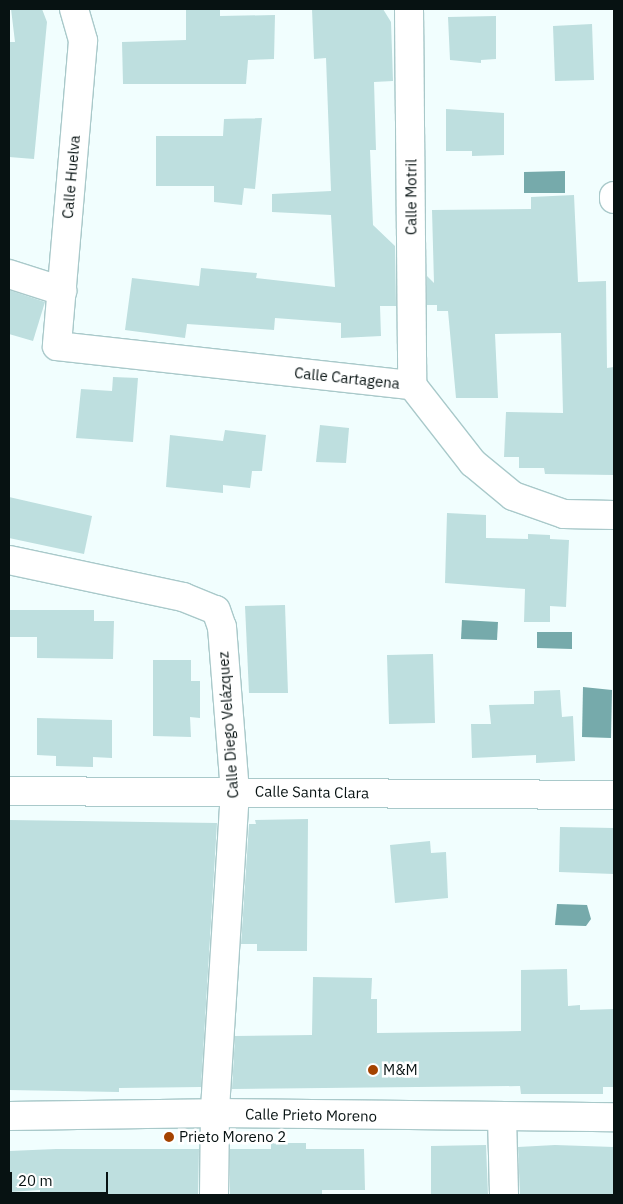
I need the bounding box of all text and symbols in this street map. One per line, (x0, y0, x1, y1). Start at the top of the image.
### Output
street label: Calle Huelva (58, 135, 84, 219)
street label: Calle Motril (402, 159, 420, 235)
street label: Calle Cartagena (293, 364, 401, 392)
street label: Calle Diego Velázquez (214, 651, 242, 799)
street label: Calle Santa Clara (255, 782, 369, 802)
place label: M&M (383, 1061, 418, 1079)
marker: M&M (367, 1064, 379, 1076)
street label: Calle Prieto Moreno (245, 1105, 377, 1125)
place label: Prieto Moreno 2 (179, 1128, 286, 1146)
marker: Prieto Moreno 2 (163, 1131, 175, 1143)
scale bar (12, 1162, 110, 1194)
text: 20 m (18, 1171, 53, 1190)

